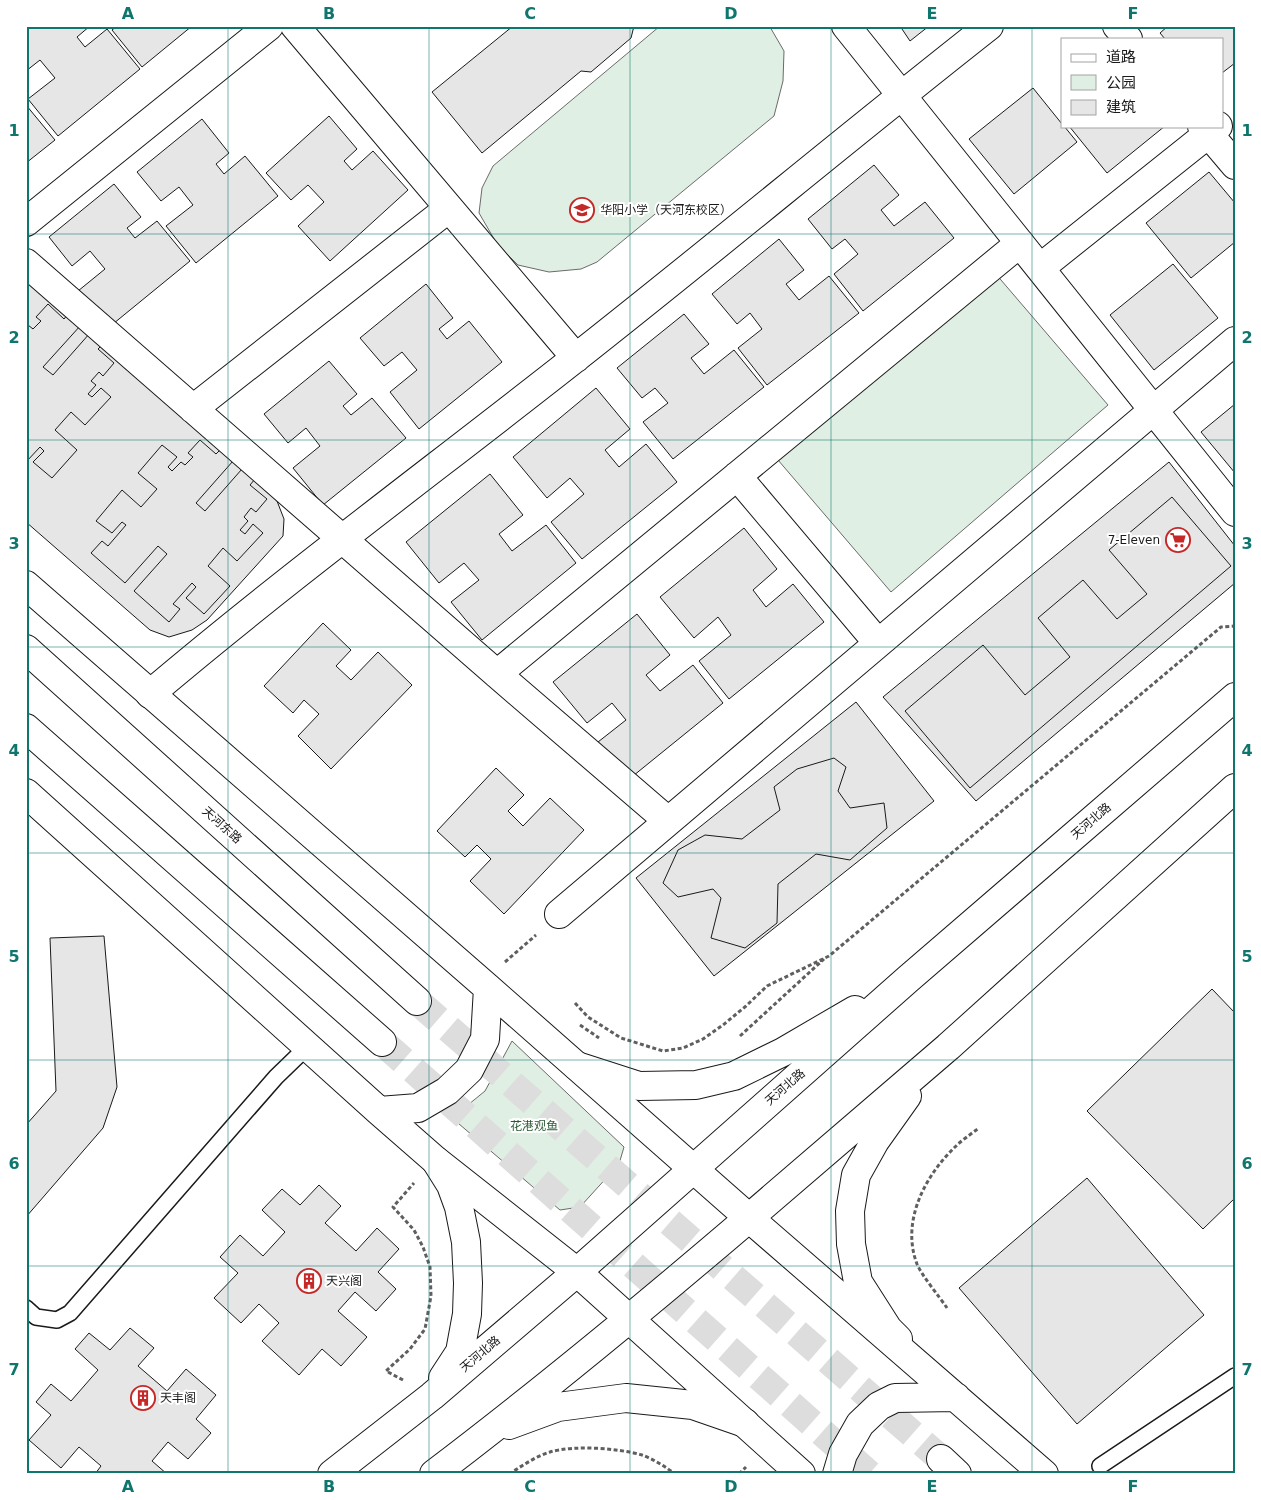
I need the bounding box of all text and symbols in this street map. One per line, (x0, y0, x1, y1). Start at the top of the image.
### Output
text: A (122, 4, 135, 23)
text: B (323, 4, 335, 23)
text: C (524, 4, 536, 23)
text: D (724, 4, 738, 23)
text: E (927, 4, 937, 23)
text: F (1128, 4, 1138, 23)
legend (1061, 38, 1224, 128)
text: 道路 (1106, 48, 1136, 66)
text: 公园 (1106, 74, 1136, 92)
text: 建筑 (1106, 98, 1136, 116)
text: 1 (8, 121, 20, 140)
text: 1 (1241, 121, 1253, 140)
school or university icon: 华阳小学（天河东校区） (569, 197, 595, 223)
place label: 华阳小学（天河东校区） (600, 203, 732, 217)
text: 2 (8, 328, 20, 347)
text: 2 (1241, 328, 1253, 347)
supermarket icon: 7-Eleven (1165, 527, 1191, 553)
place label: 7-Eleven (1108, 533, 1160, 547)
text: 3 (8, 534, 20, 553)
text: 3 (1241, 534, 1253, 553)
text: 4 (8, 741, 20, 760)
text: 4 (1241, 741, 1253, 760)
street label: 天河北路 (1068, 800, 1114, 842)
street label: 天河东路 (199, 804, 245, 846)
text: 5 (8, 947, 20, 966)
text: 5 (1241, 947, 1253, 966)
street label: 天河北路 (762, 1066, 808, 1108)
park label: 花港观鱼 (510, 1119, 558, 1133)
text: 6 (8, 1154, 20, 1173)
text: 6 (1241, 1154, 1253, 1173)
building icon: 天兴阁 (296, 1268, 322, 1294)
place label: 天兴阁 (326, 1274, 362, 1288)
street label: 天河北路 (457, 1333, 503, 1375)
text: 7 (8, 1360, 20, 1379)
text: 7 (1241, 1360, 1253, 1379)
building icon: 天丰阁 (130, 1385, 156, 1411)
place label: 天丰阁 (160, 1391, 196, 1405)
text: A (122, 1477, 135, 1496)
text: B (323, 1477, 335, 1496)
text: C (524, 1477, 536, 1496)
text: D (724, 1477, 738, 1496)
text: E (927, 1477, 937, 1496)
text: F (1128, 1477, 1138, 1496)

